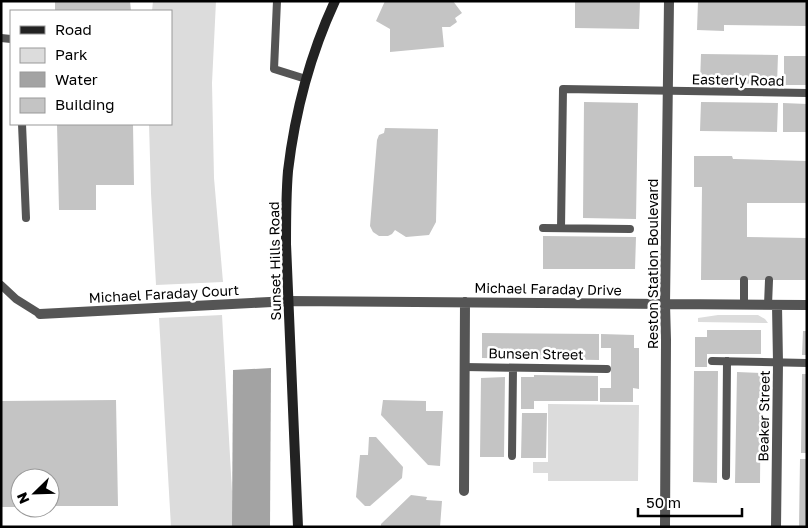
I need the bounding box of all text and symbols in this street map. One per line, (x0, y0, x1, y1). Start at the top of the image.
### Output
legend (10, 10, 172, 125)
text: Road (55, 20, 92, 38)
text: Park (55, 45, 88, 63)
text: Water (55, 70, 98, 88)
street label: Easterly Road (691, 70, 785, 89)
text: Building (55, 95, 115, 113)
street label: Reston Station Boulevard (644, 179, 661, 349)
street label: Sunset Hills Road (265, 201, 284, 321)
street label: Michael Faraday Drive (474, 279, 622, 298)
street label: Michael Faraday Court (88, 281, 240, 306)
street label: Bunsen Street (488, 344, 584, 363)
street label: Beaker Street (754, 370, 773, 462)
north arrow (10, 468, 60, 518)
scale bar (638, 486, 742, 518)
text: N (13, 490, 32, 506)
text: 50 m (646, 493, 681, 511)

